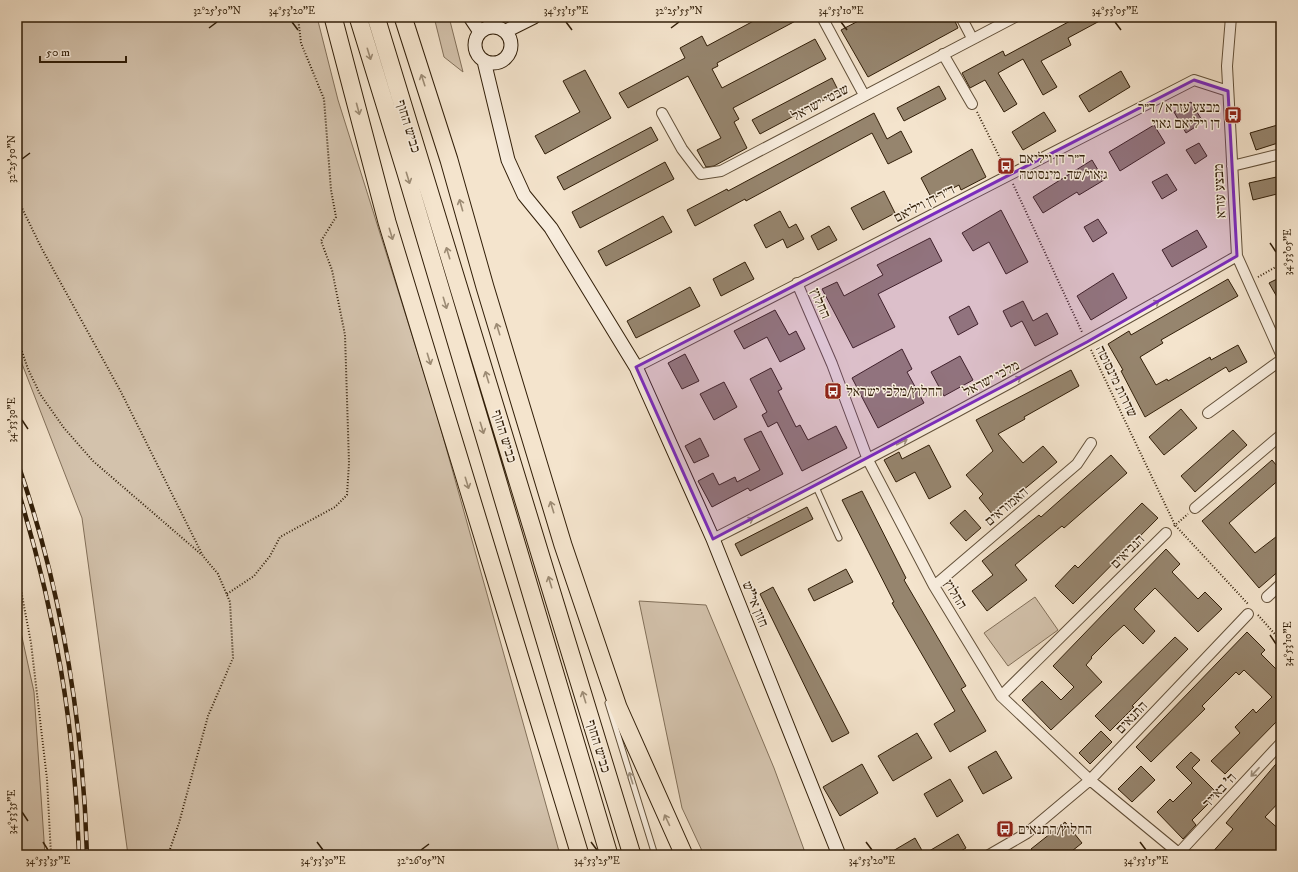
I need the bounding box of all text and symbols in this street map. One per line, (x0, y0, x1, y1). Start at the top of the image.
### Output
text: 32°25'50"N (193, 5, 241, 17)
text: 34°53'20"E (269, 5, 315, 17)
text: 34°53'15"E (544, 5, 588, 17)
text: 32°25'55"N (655, 5, 703, 17)
text: 34°53'10"E (818, 5, 864, 17)
text: 34°53'05"E (1092, 5, 1138, 17)
scale bar (40, 38, 126, 64)
text: 50 m (46, 45, 70, 60)
one-way arrow (366, 48, 373, 61)
one-way arrow (419, 74, 426, 87)
street label: שבטי ישראל (788, 80, 853, 126)
street label: כביש החוף (391, 98, 425, 155)
place label: מבצע עזרא / ד״ר דן ויליאם גאוי (1138, 99, 1220, 133)
one-way arrow (355, 102, 362, 115)
bus stop icon: מבצע עזרא / ד״ר דן ויליאם גאוי (1223, 105, 1243, 125)
text: 32°25'50"N (6, 135, 18, 183)
place label: ד״ר דן ויליאם ג׳אוי/שד. מינסוטה (1019, 150, 1108, 184)
bus stop icon: ד״ר דן ויליאם ג׳אוי/שד. מינסוטה (996, 156, 1016, 176)
street label: מבצע עזרא (1210, 163, 1230, 219)
one-way arrow (405, 172, 412, 185)
street label: ד״ר דן ויליאם (891, 181, 958, 227)
one-way arrow (457, 198, 464, 211)
one-way arrow (388, 228, 395, 241)
text: 34°53'05"E (1282, 229, 1294, 275)
one-way arrow (444, 247, 451, 260)
street label: החלוץ (806, 285, 835, 321)
one-way arrow (442, 296, 449, 309)
one-way arrow (1148, 299, 1160, 307)
one-way arrow (494, 323, 501, 336)
street label: שדרות מינסוטה (1091, 343, 1141, 421)
one-way arrow (426, 352, 433, 365)
street label: מלכי ישראל (960, 357, 1023, 401)
one-way arrow (483, 371, 490, 384)
one-way arrow (1010, 376, 1022, 383)
bus stop icon: החלוץ/מלכי ישראל (823, 381, 843, 401)
place label: החלוץ/מלכי ישראל (846, 383, 943, 401)
text: 34°53'30"E (6, 397, 18, 443)
street label: כביש החוף (487, 408, 521, 465)
one-way arrow (479, 421, 486, 434)
one-way arrow (896, 437, 908, 445)
one-way arrow (464, 476, 471, 489)
street label: האמוראים (981, 483, 1032, 530)
one-way arrow (548, 501, 555, 514)
one-way arrow (742, 517, 754, 525)
street label: הנביאים (1107, 531, 1149, 573)
one-way arrow (545, 576, 553, 588)
street label: החלוץ (939, 576, 971, 613)
street label: חזון אי"ש (738, 579, 772, 630)
text: 34°53'10"E (1282, 621, 1294, 667)
one-way arrow (580, 691, 587, 704)
street label: התנאים (1112, 697, 1152, 738)
street label: כביש החוף (581, 718, 615, 775)
one-way arrow (1250, 766, 1259, 777)
street label: ה' באייר (1199, 769, 1241, 812)
one-way arrow (626, 772, 634, 784)
text: 34°53'35"E (6, 790, 18, 834)
one-way arrow (663, 814, 670, 826)
bus stop icon: החלוץ/התנאים (995, 819, 1015, 839)
place label: החלוץ/התנאים (1018, 821, 1092, 839)
text: 34°53'35"E (26, 855, 70, 867)
text: 34°53'30"E (300, 855, 346, 867)
text: 32°26'05"N (397, 855, 445, 867)
text: 34°53'25"E (574, 855, 620, 867)
text: 34°53'20"E (849, 855, 895, 867)
text: 34°53'15"E (1124, 855, 1168, 867)

